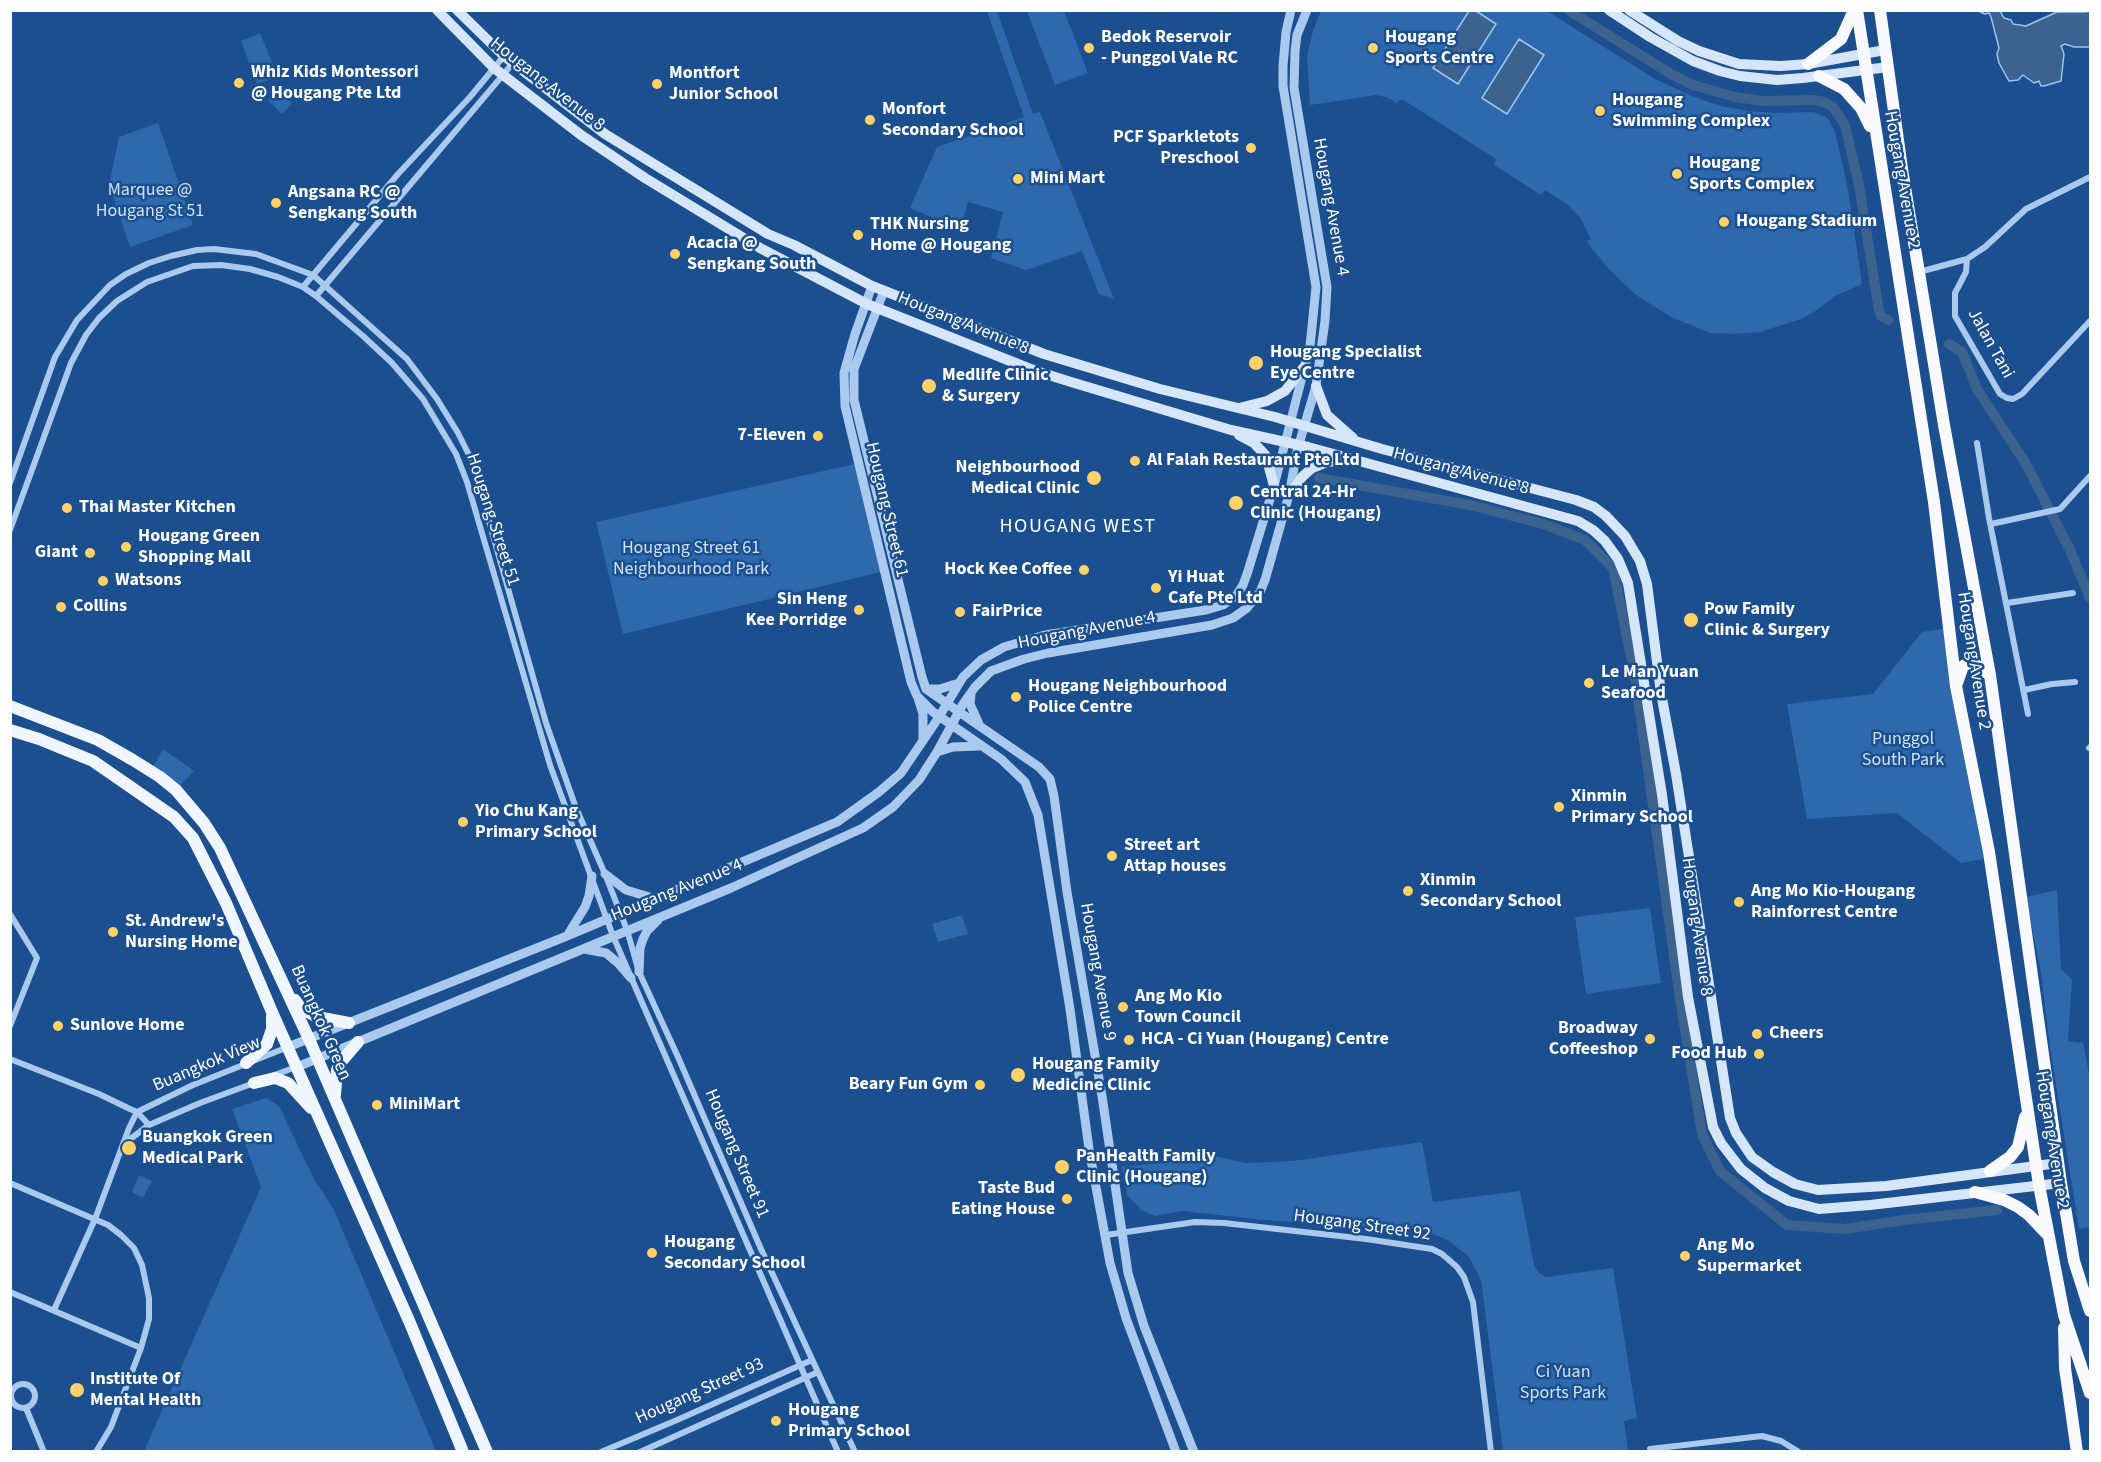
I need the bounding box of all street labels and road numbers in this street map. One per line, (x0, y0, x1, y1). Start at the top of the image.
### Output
street label: Hougang Avenue 8 (485, 33, 609, 137)
street label: Hougang Avenue 2 (1878, 109, 1924, 251)
street label: Hougang Avenue 4 (1307, 136, 1353, 278)
street label: Hougang Avenue 8 (894, 288, 1032, 360)
street label: Jalan Tani (1962, 305, 2018, 383)
street label: Hougang Street 61 (860, 440, 912, 580)
street label: Hougang Avenue 8 (1391, 443, 1531, 501)
street label: Hougang Street 51 (460, 451, 524, 589)
street label: Hougang Avenue 2 (1951, 590, 1995, 732)
street label: Hougang Avenue 4 (1016, 607, 1158, 655)
street label: Hougang Avenue 4 (608, 855, 746, 927)
street label: Hougang Avenue 8 (1676, 856, 1716, 998)
street label: Hougang Avenue 9 (1074, 901, 1120, 1043)
street label: Buangkok Green (285, 962, 355, 1084)
street label: Buangkok View (150, 1033, 264, 1097)
street label: Hougang Avenue 2 (2029, 1069, 2073, 1211)
street label: Hougang Street 91 (699, 1086, 773, 1222)
street label: Hougang Street 92 (1292, 1206, 1432, 1246)
street label: Hougang Street 93 (632, 1354, 768, 1430)

